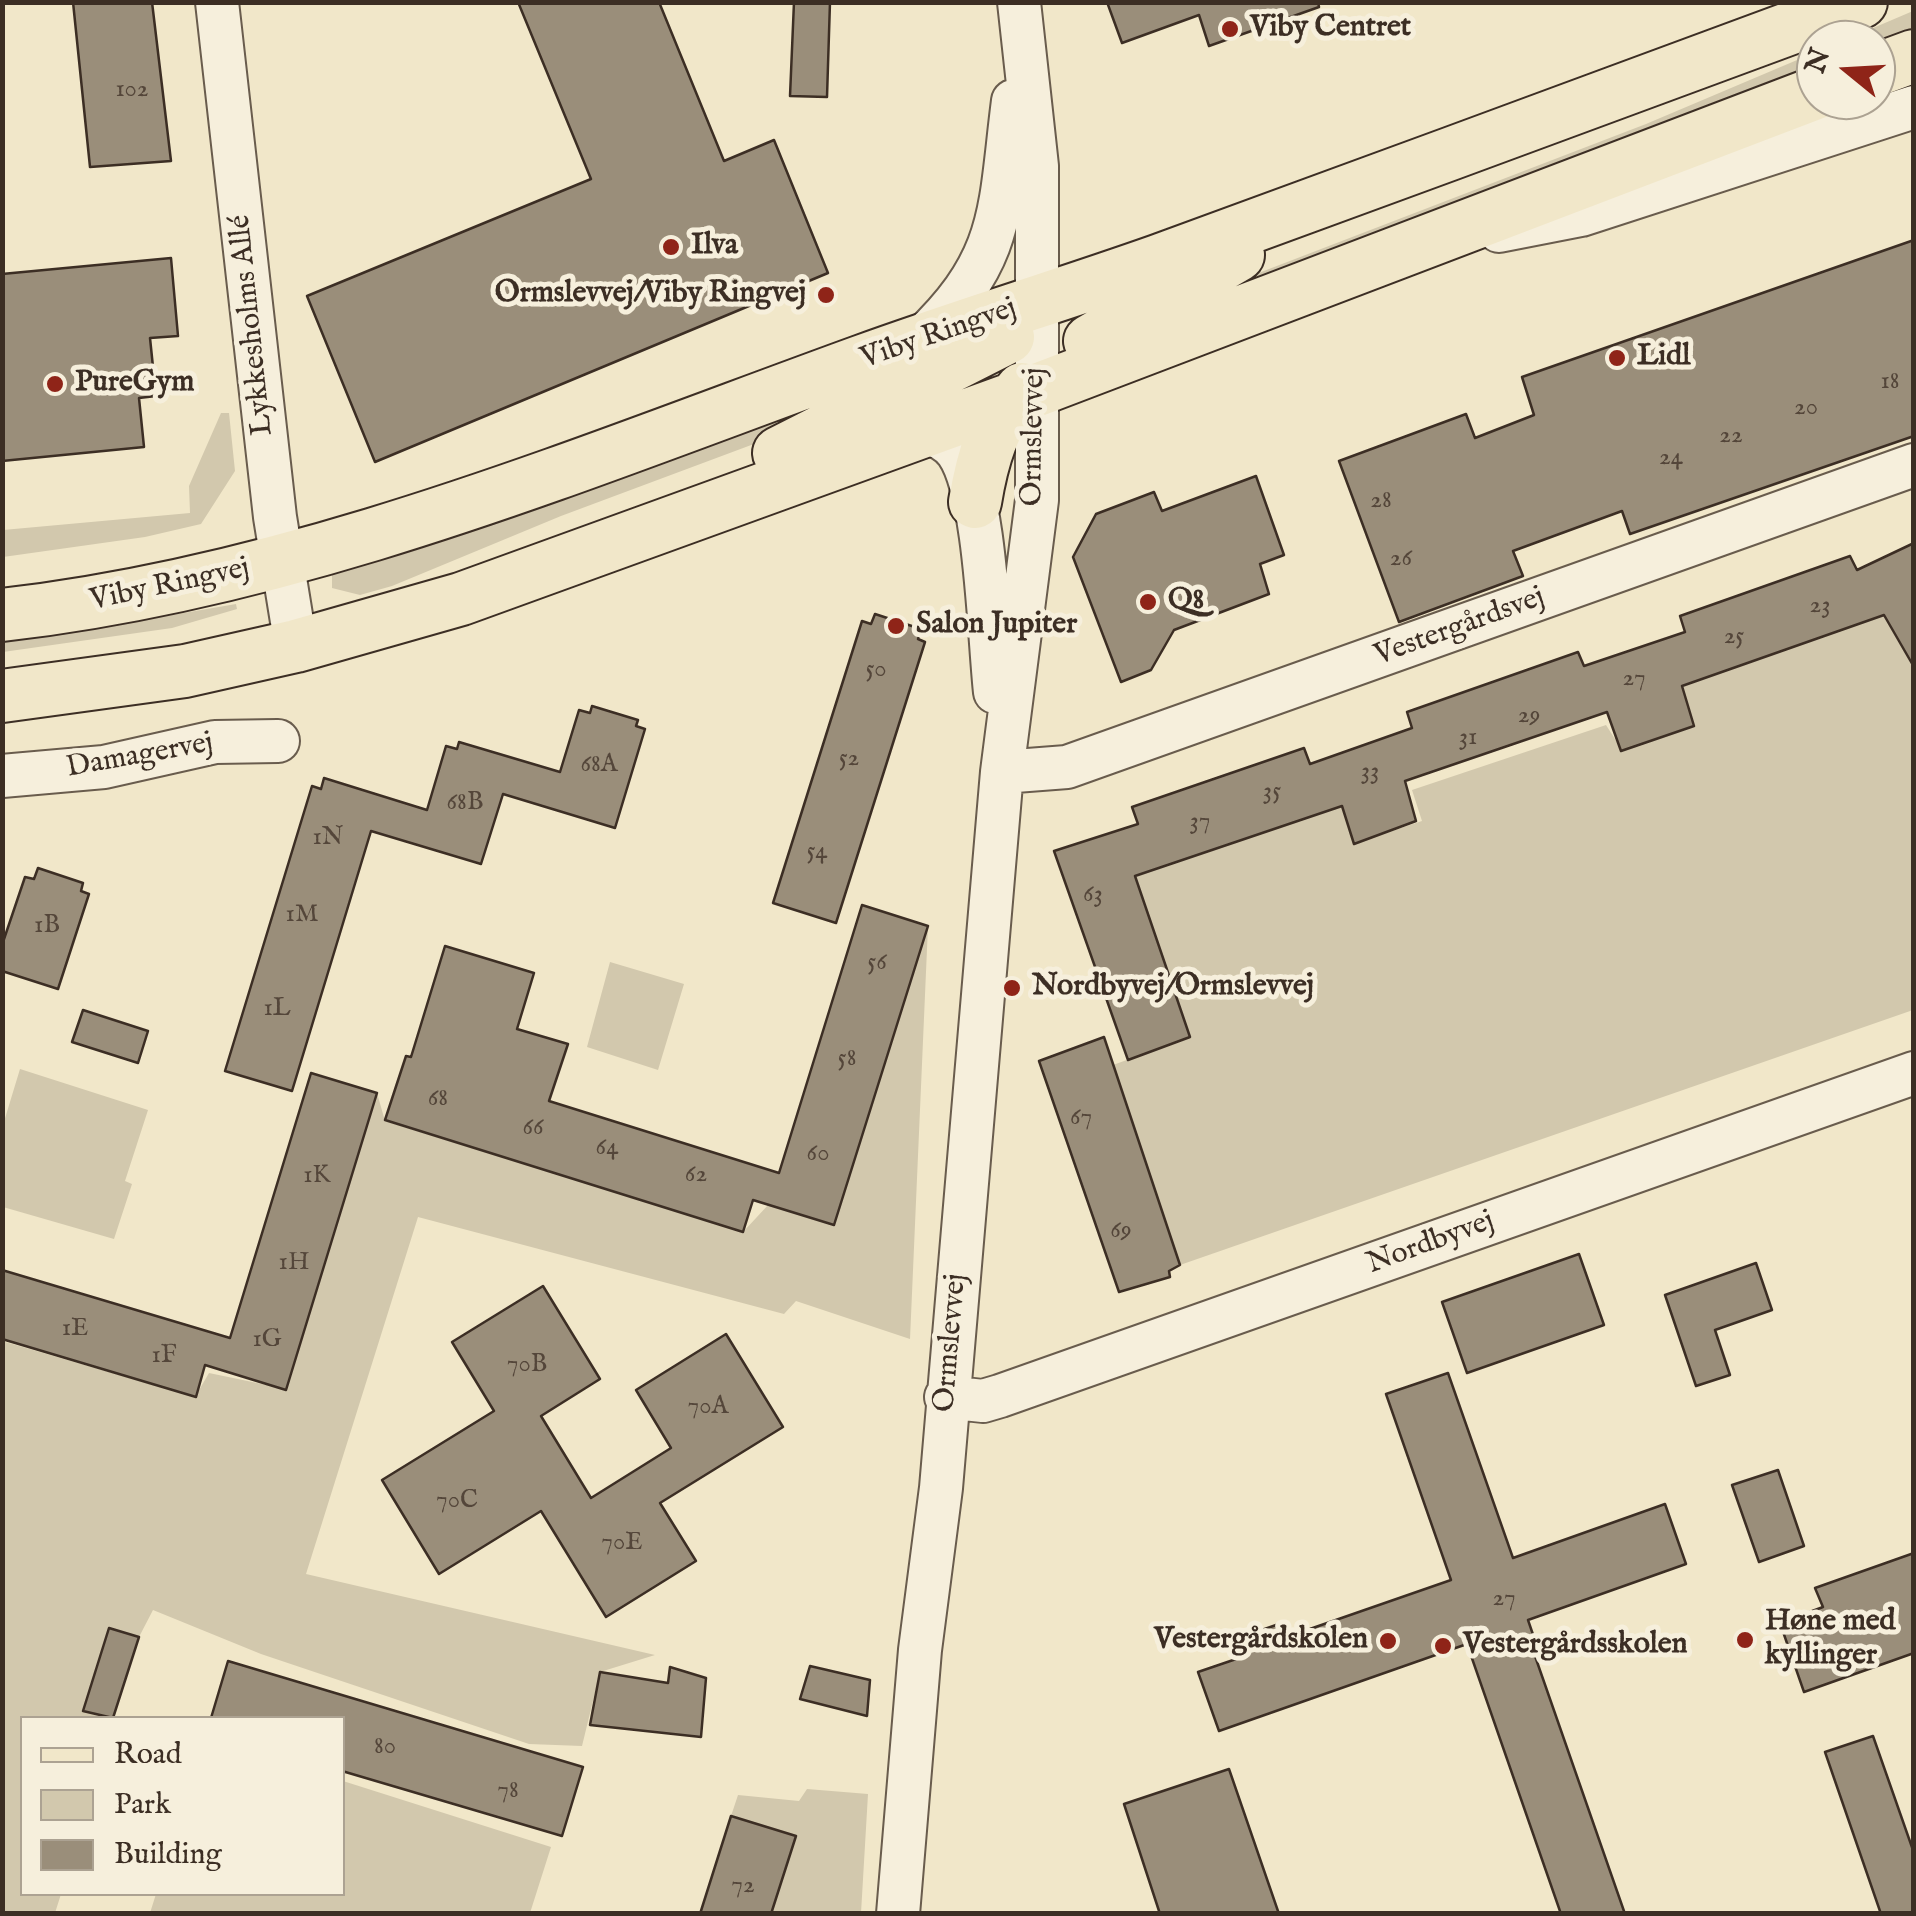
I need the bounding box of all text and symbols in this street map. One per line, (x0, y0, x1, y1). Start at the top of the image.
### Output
place label: Viby Centret (1250, 11, 1411, 47)
marker: Viby Centret (1219, 18, 1241, 40)
north arrow (1796, 20, 1896, 120)
text: N (1799, 44, 1839, 78)
house number: 102 (115, 76, 149, 106)
street label: Lykkesholms Allé (223, 213, 283, 437)
place label: Ilva (691, 229, 738, 265)
marker: Ilva (660, 236, 682, 258)
place label: Ormslevvej/Viby Ringvej (495, 277, 806, 313)
marker: Ormslevvej/Viby Ringvej (815, 284, 837, 306)
street label: Viby Ringvej (856, 292, 1022, 378)
place label: Lidl (1637, 340, 1690, 376)
marker: Lidl (1606, 347, 1628, 369)
place label: PureGym (75, 366, 194, 402)
street label: Ormslevvej (1016, 367, 1054, 507)
house number: 18 (1880, 368, 1900, 398)
marker: PureGym (44, 373, 66, 395)
house number: 20 (1794, 394, 1818, 424)
house number: 22 (1719, 422, 1743, 452)
house number: 24 (1659, 444, 1683, 474)
house number: 28 (1370, 487, 1392, 517)
house number: 26 (1390, 545, 1412, 575)
street label: Viby Ringvej (87, 552, 253, 620)
street label: Vestergårdsvej (1370, 581, 1550, 675)
place label: Q8 (1168, 584, 1204, 620)
marker: Q8 (1137, 591, 1159, 613)
house number: 23 (1809, 592, 1831, 622)
place label: Salon Jupiter (916, 608, 1077, 644)
marker: Salon Jupiter (885, 615, 907, 637)
house number: 25 (1724, 623, 1744, 653)
house number: 50 (865, 656, 887, 686)
house number: 27 (1622, 665, 1646, 695)
house number: 29 (1518, 702, 1540, 732)
house number: 31 (1459, 724, 1477, 754)
street label: Damagervej (64, 726, 216, 788)
house number: 52 (839, 745, 859, 775)
house number: 68A (580, 751, 618, 781)
house number: 33 (1361, 758, 1379, 788)
house number: 35 (1263, 778, 1281, 808)
house number: 68B (447, 789, 483, 819)
house number: 37 (1189, 808, 1211, 838)
house number: 1N (313, 824, 343, 854)
house number: 54 (806, 838, 828, 868)
house number: 63 (1083, 881, 1103, 911)
house number: 1M (286, 901, 318, 931)
house number: 1B (34, 912, 60, 942)
house number: 56 (867, 949, 887, 979)
place label: Nordbyvej/Ormslevvej (1032, 970, 1314, 1006)
marker: Nordbyvej/Ormslevvej (1001, 977, 1023, 999)
house number: 1L (263, 995, 291, 1025)
house number: 58 (838, 1045, 856, 1075)
house number: 68 (428, 1085, 448, 1115)
house number: 67 (1070, 1104, 1092, 1134)
house number: 66 (522, 1114, 544, 1144)
house number: 64 (596, 1134, 618, 1164)
house number: 60 (807, 1140, 829, 1170)
house number: 62 (685, 1161, 707, 1191)
house number: 1K (303, 1162, 331, 1192)
street label: Nordbyvej (1362, 1204, 1500, 1284)
house number: 69 (1110, 1217, 1132, 1247)
house number: 1H (279, 1249, 309, 1279)
street label: Ormslevvej (928, 1272, 976, 1414)
house number: 1E (62, 1315, 88, 1345)
house number: 1G (252, 1326, 282, 1356)
house number: 1F (151, 1342, 177, 1372)
house number: 70B (507, 1351, 547, 1381)
house number: 70A (688, 1393, 728, 1423)
house number: 70C (436, 1487, 478, 1517)
house number: 70E (601, 1529, 643, 1559)
house number: 27 (1492, 1585, 1516, 1615)
place label: Høne med kyllinger (1765, 1605, 1895, 1676)
place label: Vestergårdskolen (1154, 1623, 1368, 1659)
place label: Vestergårdsskolen (1463, 1628, 1688, 1664)
marker: Høne med kyllinger (1734, 1629, 1756, 1651)
marker: Vestergårdskolen (1377, 1630, 1399, 1652)
marker: Vestergårdsskolen (1432, 1635, 1454, 1657)
legend (20, 1716, 345, 1896)
house number: 80 (374, 1733, 396, 1763)
text: Road (114, 1736, 182, 1774)
house number: 78 (497, 1777, 519, 1807)
text: Park (114, 1786, 171, 1824)
text: Building (114, 1836, 222, 1874)
house number: 72 (731, 1872, 755, 1902)

